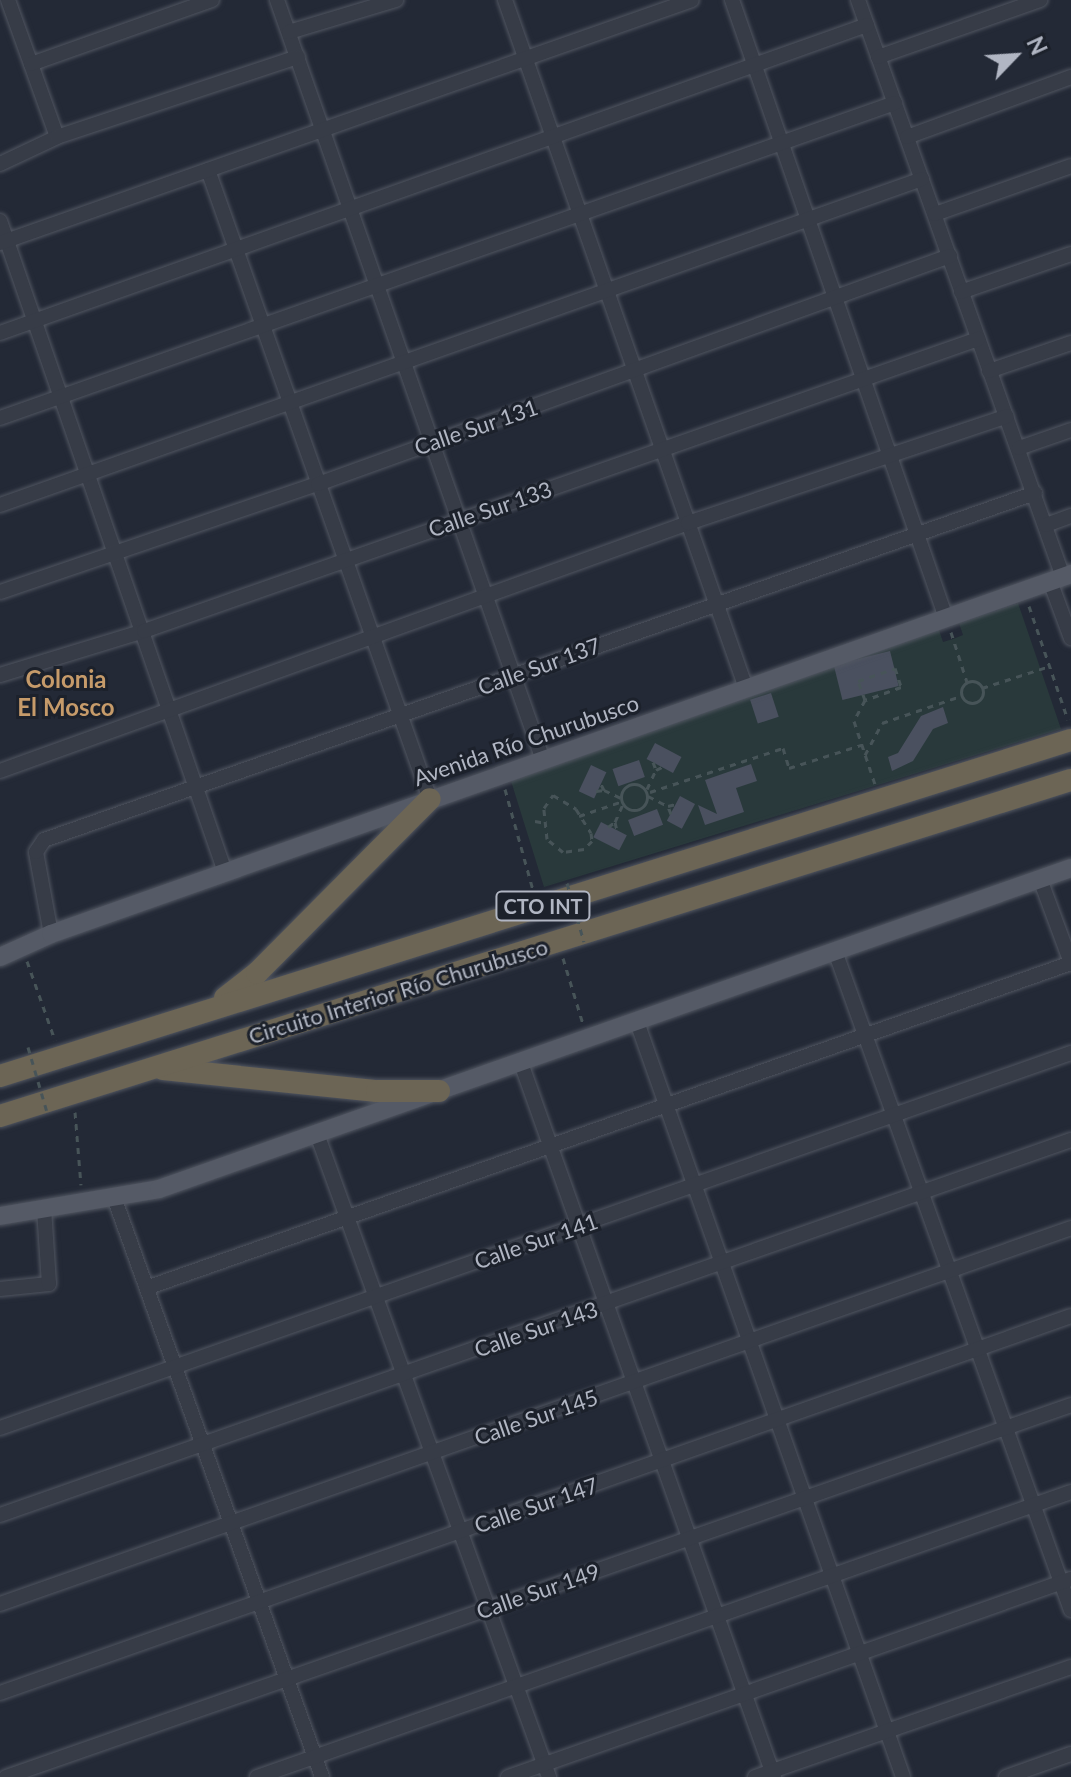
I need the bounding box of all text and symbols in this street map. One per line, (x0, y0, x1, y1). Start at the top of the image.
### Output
north arrow (975, 16, 1055, 96)
text: N (1021, 32, 1053, 59)
street label: Calle Sur 131 (411, 393, 541, 461)
street label: Calle Sur 133 (425, 475, 555, 543)
street label: Calle Sur 137 (474, 632, 604, 700)
district label: Colonia El Mosco (17, 665, 115, 721)
street label: Avenida Río Churubusco (410, 689, 642, 791)
road number: CTO INT (495, 890, 591, 922)
street label: Circuito Interior Río Churubusco (245, 933, 551, 1049)
street label: Calle Sur 141 (471, 1207, 601, 1275)
street label: Calle Sur 143 (471, 1295, 601, 1363)
street label: Calle Sur 145 (471, 1383, 601, 1451)
street label: Calle Sur 147 (471, 1471, 601, 1539)
street label: Calle Sur 149 (473, 1557, 603, 1625)

